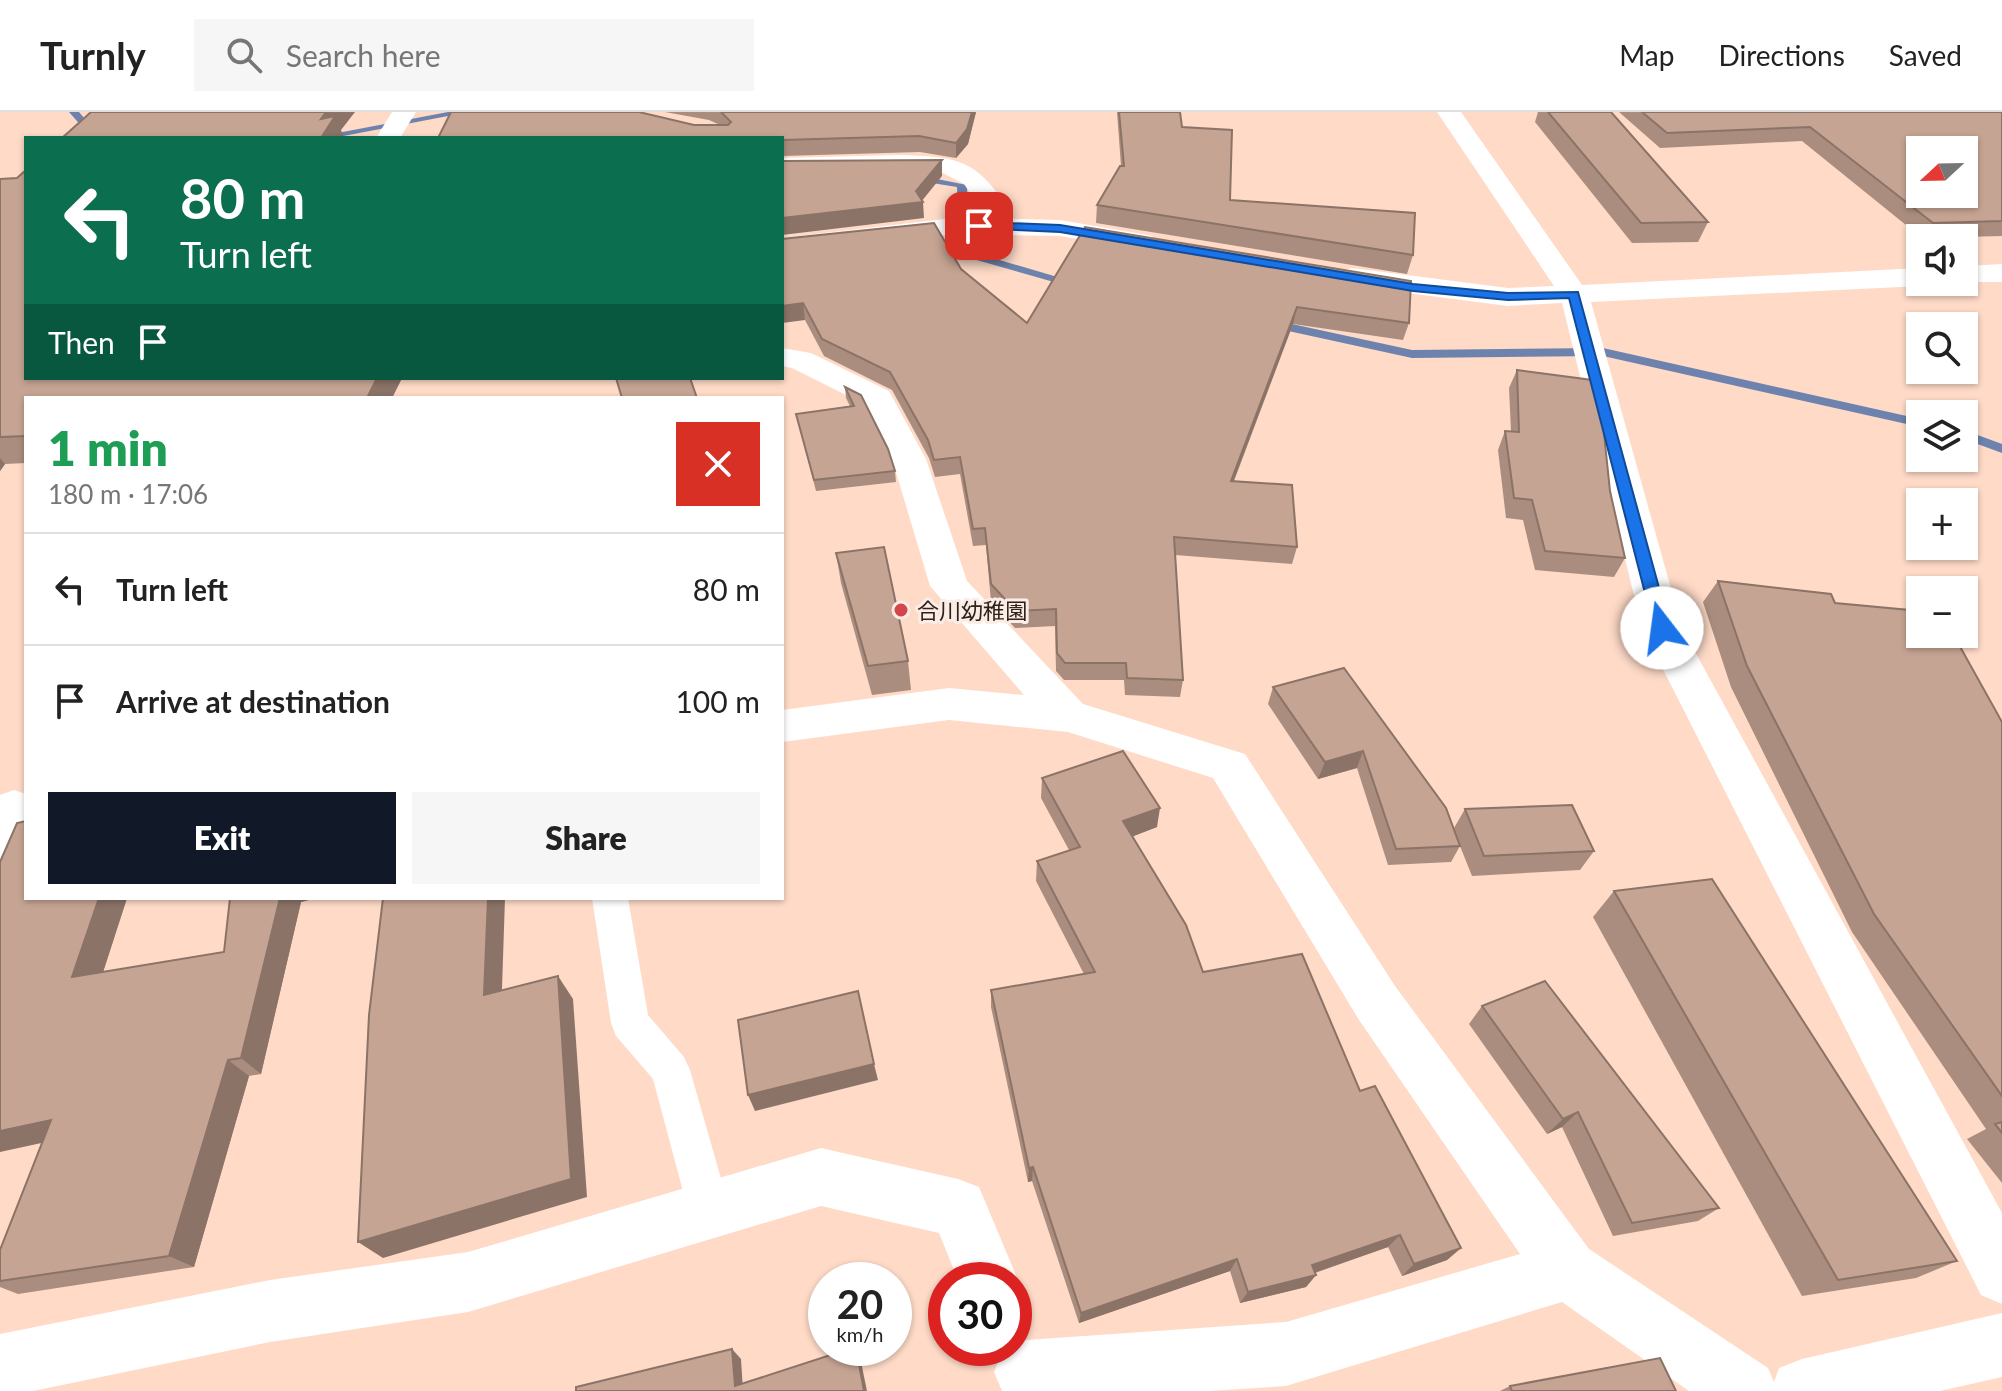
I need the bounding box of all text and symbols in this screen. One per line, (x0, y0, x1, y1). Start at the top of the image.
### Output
search box (194, 19, 754, 91)
text: Turnly (40, 32, 146, 78)
icon: search (222, 33, 266, 77)
text: Search here (286, 37, 441, 73)
text: Map (1619, 38, 1674, 72)
text: Directions (1718, 38, 1845, 72)
text: Saved (1889, 38, 1962, 72)
north arrow (1906, 136, 1978, 208)
map controls (1906, 136, 1978, 648)
text: 80 m (180, 164, 305, 231)
icon: left (48, 168, 152, 272)
pin (945, 192, 1013, 260)
icon: arrive (957, 204, 1001, 248)
button: sound (1906, 224, 1978, 296)
text: Turn left (180, 232, 312, 276)
button: search (1906, 312, 1978, 384)
icon: arrive (131, 320, 175, 364)
text: Then (48, 324, 115, 360)
button: layers (1906, 400, 1978, 472)
text: 1 min (48, 419, 168, 476)
button: close (676, 422, 760, 506)
text: 180 m · 17:06 (48, 478, 208, 510)
button: + (1906, 488, 1978, 560)
icon: left (48, 567, 92, 611)
text: Turn left (116, 571, 228, 607)
text: 80 m (693, 571, 760, 607)
button: − (1906, 576, 1978, 648)
position arrow (1620, 586, 1704, 670)
place label: 合川幼稚園 (917, 597, 1027, 624)
marker: 合川幼稚園 (892, 601, 910, 619)
icon: arrive (48, 679, 92, 723)
text: Arrive at destination (116, 683, 390, 719)
text: 100 m (675, 683, 760, 719)
button: Exit (48, 792, 396, 884)
button: Share (412, 792, 760, 884)
speed limit sign: 30 (928, 1262, 1032, 1366)
text: 20 (837, 1280, 883, 1328)
text: km/h (837, 1322, 883, 1346)

